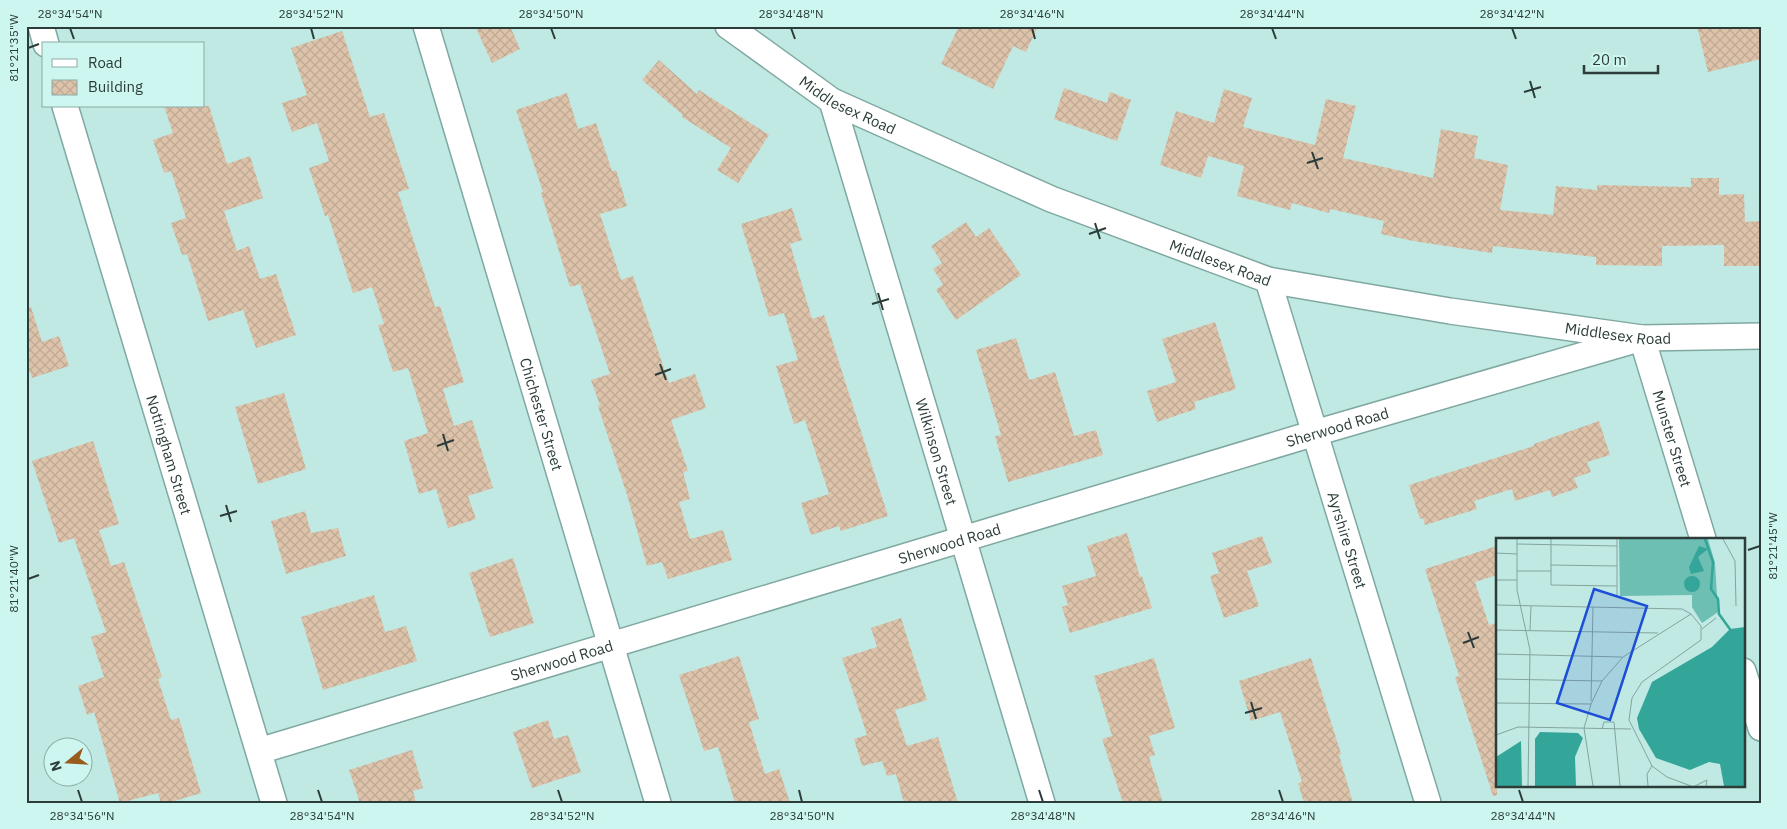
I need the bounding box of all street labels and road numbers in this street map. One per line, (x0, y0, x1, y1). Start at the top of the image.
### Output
street label: Middlesex Road (796, 71, 899, 138)
street label: Middlesex Road (1167, 235, 1274, 290)
street label: Middlesex Road (1564, 318, 1671, 348)
street label: Chichester Street (516, 355, 568, 473)
street label: Munster Street (1649, 388, 1696, 489)
street label: Nottingham Street (143, 393, 196, 517)
street label: Wilkinson Street (912, 396, 962, 507)
street label: Sherwood Road (1284, 403, 1391, 451)
street label: Ayrshire Street (1324, 489, 1371, 591)
street label: Sherwood Road (896, 519, 1003, 567)
street label: Sherwood Road (508, 635, 615, 684)

